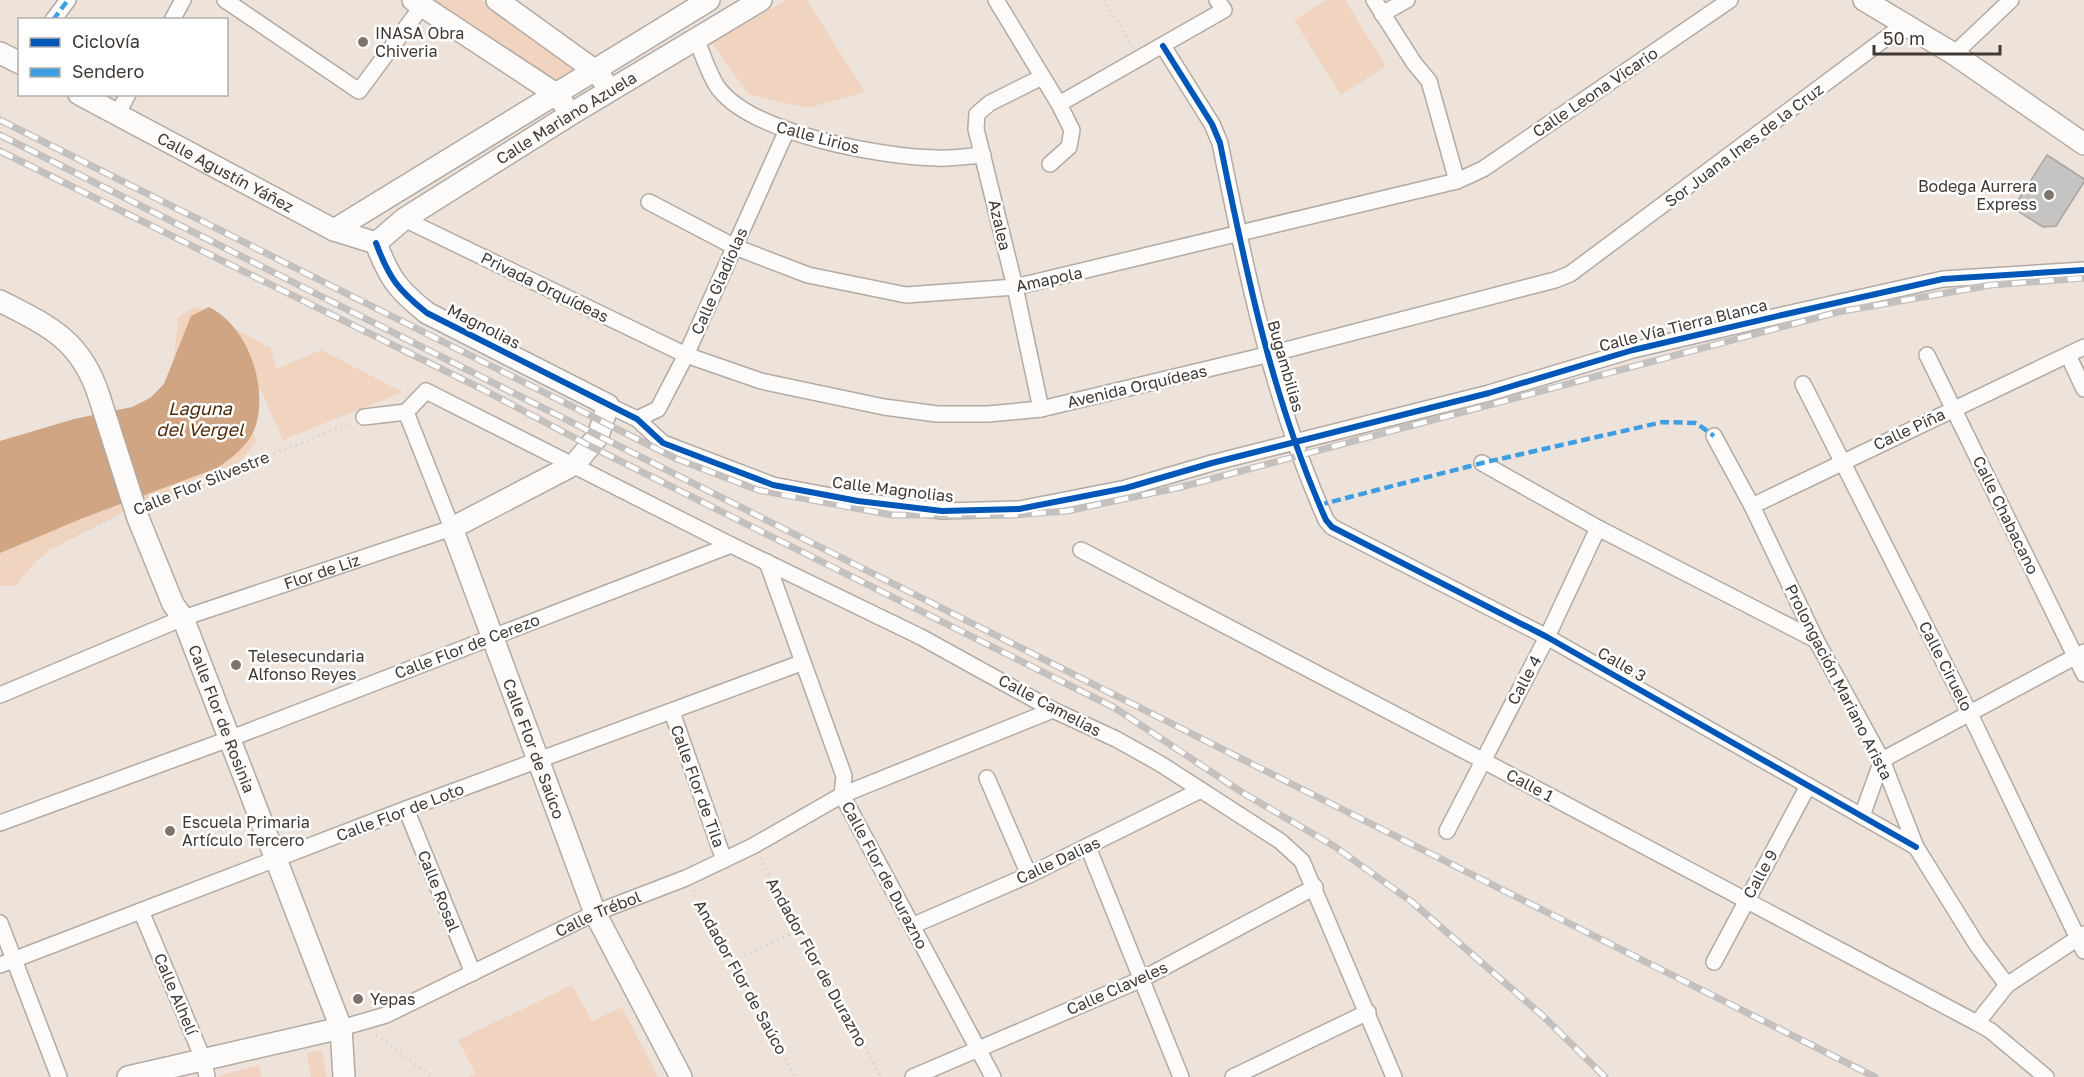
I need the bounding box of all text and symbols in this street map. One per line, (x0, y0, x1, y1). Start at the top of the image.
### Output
legend (18, 18, 228, 96)
scale bar (1874, 18, 2000, 56)
place label: INASA Obra Chiveria (375, 23, 464, 61)
text: 50 m (1883, 27, 1925, 49)
text: Ciclovía (72, 30, 140, 52)
marker: INASA Obra Chiveria (356, 35, 370, 49)
street label: Calle Leona Vicario (1529, 43, 1661, 141)
text: Sendero (72, 60, 144, 82)
street label: Calle Mariano Azuela (492, 67, 640, 169)
street label: Sor Juana Ines de la Cruz (1661, 79, 1827, 211)
street label: Calle Lirios (774, 116, 862, 158)
street label: Calle Agustín Yáñez (154, 128, 297, 217)
place label: Bodega Aurrera Express (1918, 176, 2037, 214)
marker: Bodega Aurrera Express (2042, 188, 2056, 202)
street label: Azalea (984, 198, 1016, 252)
street label: Calle Gladiolas (686, 224, 752, 338)
street label: Privada Orquídeas (478, 247, 612, 327)
street label: Amapola (1014, 262, 1084, 296)
street label: Calle Vía Tierra Blanca (1597, 294, 1769, 356)
street label: Magnolias (444, 299, 524, 353)
street label: Bugambilias (1263, 318, 1309, 414)
street label: Avenida Orquídeas (1065, 360, 1209, 412)
water label: Laguna del Vergel (156, 397, 245, 440)
street label: Calle Piña (1870, 404, 1948, 454)
street label: Calle Flor Silvestre (130, 447, 272, 519)
street label: Calle Chabacano (1969, 453, 2043, 577)
street label: Calle Magnolias (831, 472, 955, 506)
street label: Flor de Liz (281, 549, 363, 594)
street label: Prolongación Mariano Arista (1781, 581, 1897, 783)
street label: Calle Flor de Cerezo (392, 609, 542, 683)
street label: Calle Ciruelo (1915, 618, 1977, 714)
street label: Calle Flor de Rosinia (184, 642, 259, 796)
street label: Calle 3 (1594, 642, 1650, 686)
place label: Telesecundaria Alfonso Reyes (248, 646, 364, 684)
street label: Calle 4 (1503, 652, 1545, 708)
marker: Telesecundaria Alfonso Reyes (229, 658, 243, 672)
street label: Calle Camelias (995, 670, 1105, 740)
street label: Calle Flor de Saúco (499, 676, 569, 822)
street label: Calle Flor de Tila (667, 722, 729, 850)
street label: Calle 1 (1503, 764, 1557, 806)
street label: Calle Flor de Loto (333, 778, 467, 846)
street label: Calle Flor de Durazno (838, 798, 932, 952)
place label: Escuela Primaria Artículo Tercero (182, 812, 310, 850)
marker: Escuela Primaria Artículo Tercero (163, 824, 177, 838)
street label: Calle Dalias (1013, 832, 1103, 888)
street label: Calle 9 (1738, 846, 1782, 902)
street label: Calle Rosal (414, 847, 464, 935)
street label: Andador Flor de Durazno (762, 874, 872, 1050)
street label: Calle Trébol (552, 886, 644, 941)
street label: Andador Flor de Saúco (690, 896, 792, 1058)
street label: Calle Alhelí (150, 950, 203, 1040)
street label: Calle Claveles (1063, 957, 1171, 1019)
place label: Yepas (370, 989, 416, 1009)
marker: Yepas (351, 992, 365, 1006)

